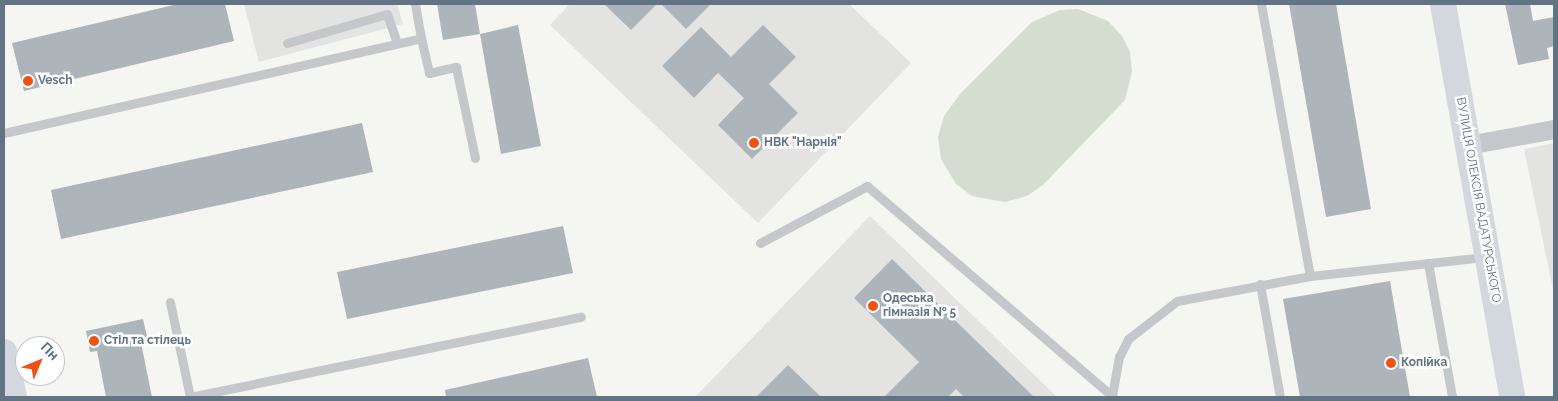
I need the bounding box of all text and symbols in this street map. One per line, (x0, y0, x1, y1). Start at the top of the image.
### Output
place label: Vesch (38, 74, 72, 88)
marker: Vesch (22, 75, 34, 87)
street label: ВУЛИЦЯ ОЛЕКСІЯ ВАДАТУРСЬКОГО (1453, 96, 1503, 304)
place label: НВК "Нарнія" (764, 136, 842, 150)
marker: НВК "Нарнія" (748, 137, 760, 149)
place label: Одеська гімназія № 5 (883, 292, 956, 320)
marker: Одеська гімназія № 5 (867, 300, 879, 312)
place label: Стіл та стілець (104, 334, 191, 348)
marker: Стіл та стілець (88, 335, 100, 347)
north arrow (15, 336, 65, 386)
text: Пн (38, 339, 62, 363)
place label: Копійка (1401, 356, 1447, 370)
marker: Копійка (1385, 357, 1397, 369)

